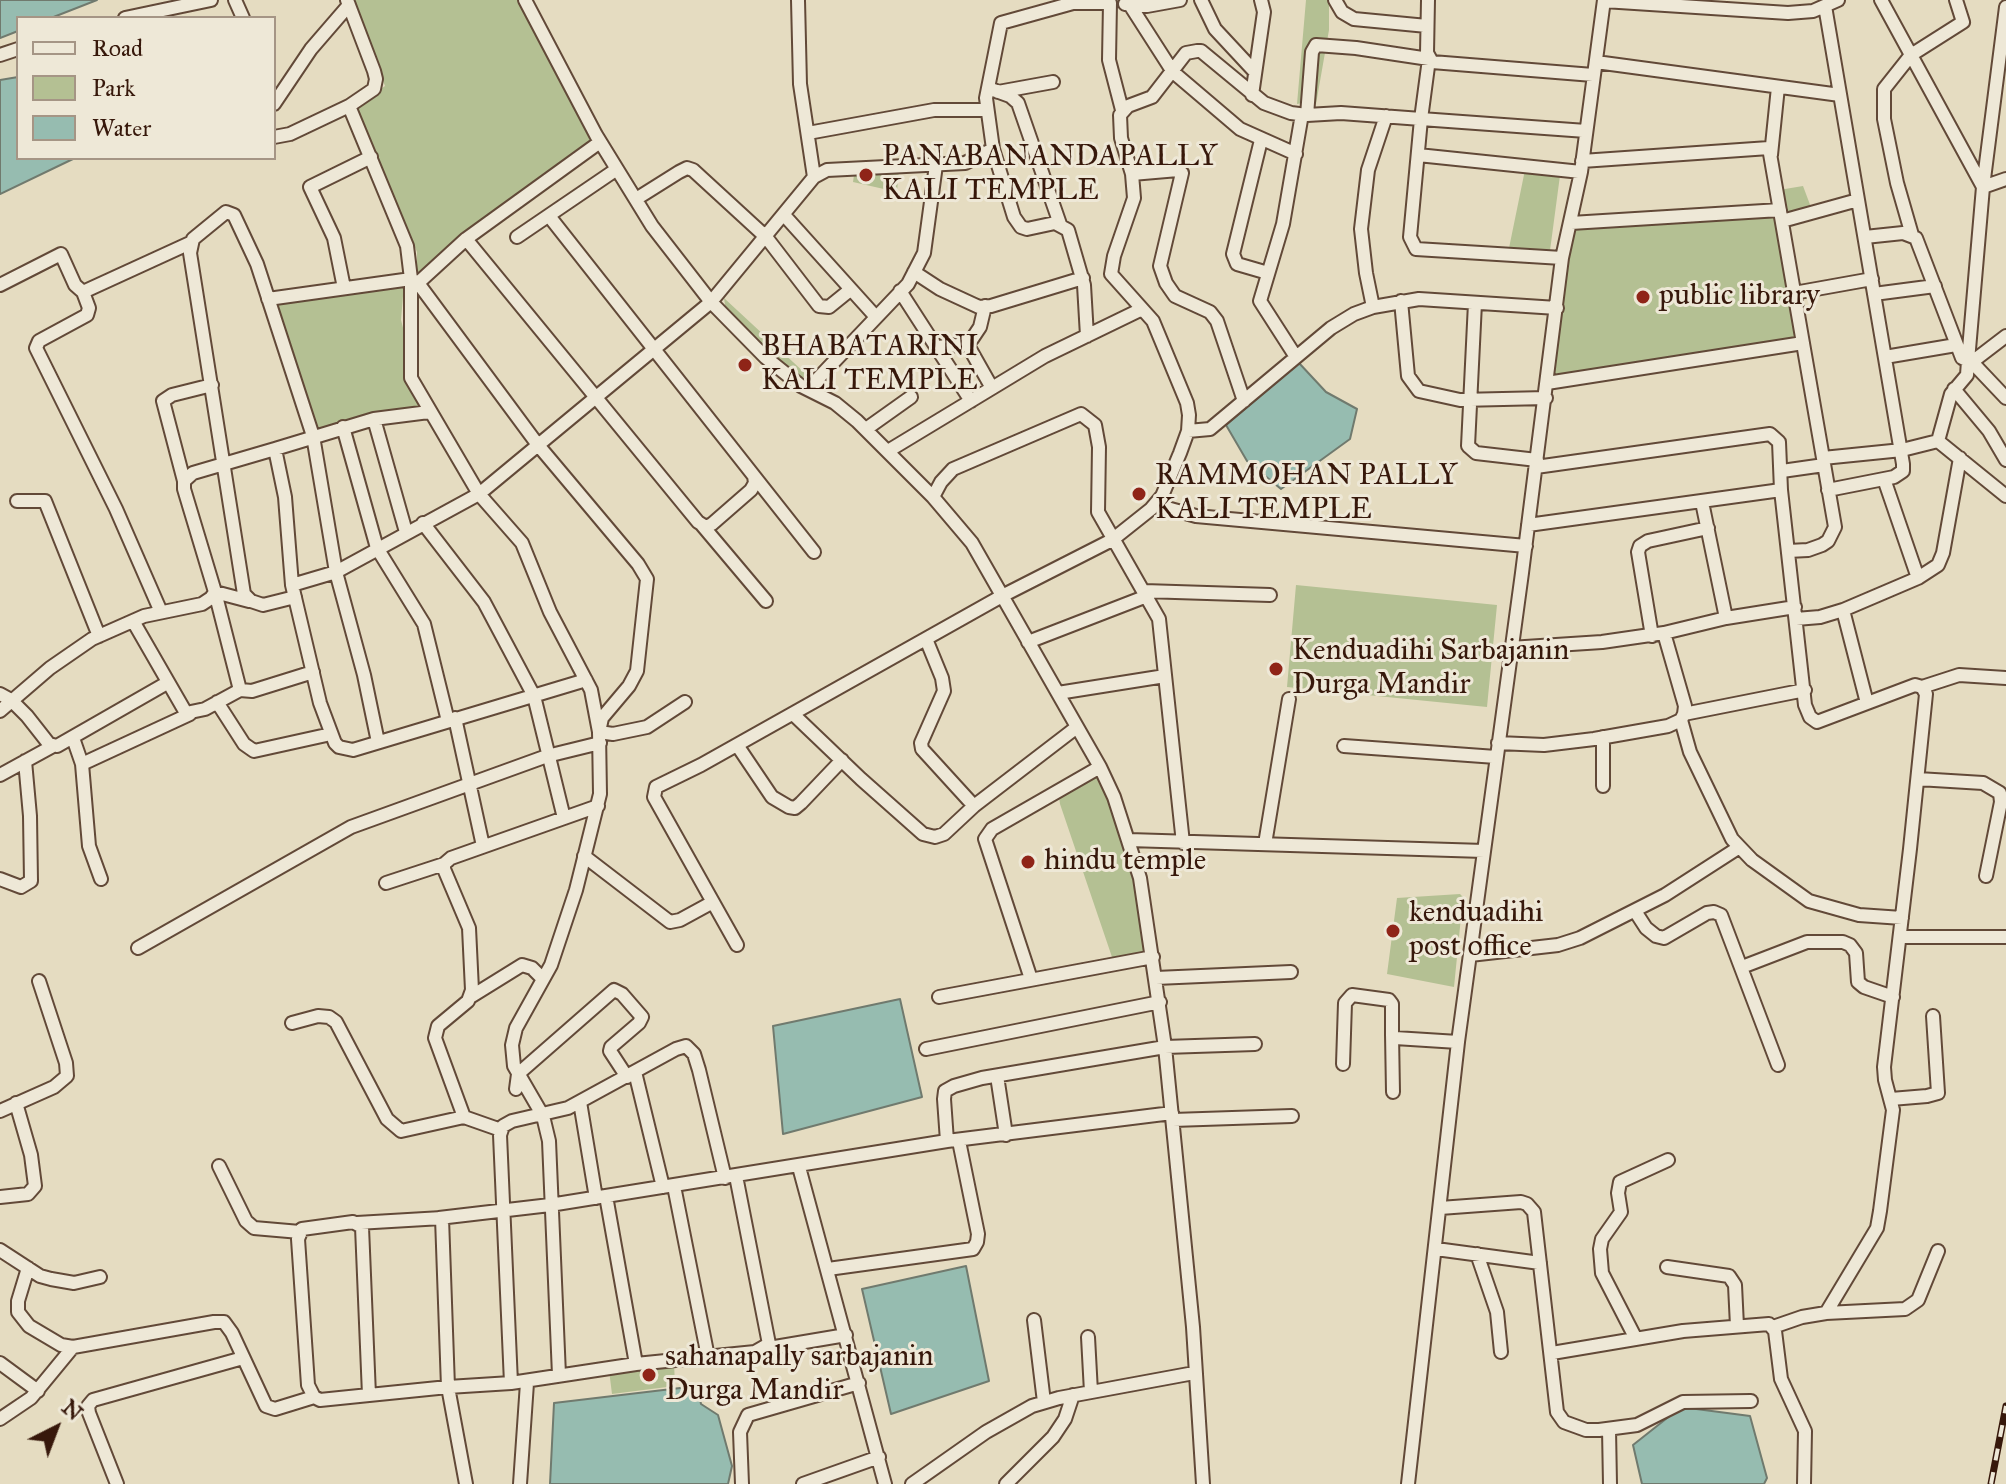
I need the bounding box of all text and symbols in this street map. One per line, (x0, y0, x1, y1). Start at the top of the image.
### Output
legend (16, 16, 276, 160)
text: Road (92, 33, 143, 63)
text: Park (92, 73, 135, 103)
text: Water (92, 113, 151, 143)
place label: PANABANANDAPALLY KALI TEMPLE (882, 140, 1218, 210)
marker: PANABANANDAPALLY KALI TEMPLE (857, 166, 875, 184)
place label: public library (1659, 279, 1820, 315)
marker: public library (1634, 288, 1652, 306)
place label: BHABATARINI KALI TEMPLE (761, 330, 978, 400)
marker: BHABATARINI KALI TEMPLE (736, 356, 754, 374)
place label: RAMMOHAN PALLY KALI TEMPLE (1155, 459, 1458, 530)
marker: RAMMOHAN PALLY KALI TEMPLE (1130, 485, 1148, 503)
place label: Kenduadihi Sarbajanin Durga Mandir (1292, 634, 1569, 704)
marker: Kenduadihi Sarbajanin Durga Mandir (1267, 660, 1285, 678)
place label: hindu temple (1044, 844, 1206, 880)
marker: hindu temple (1019, 853, 1037, 871)
place label: kenduadihi post office (1409, 896, 1543, 966)
marker: kenduadihi post office (1384, 922, 1402, 940)
place label: sahanapally sarbajanin Durga Mandir (665, 1340, 934, 1410)
marker: sahanapally sarbajanin Durga Mandir (640, 1366, 658, 1384)
north arrow (16, 1388, 96, 1468)
text: N (56, 1394, 88, 1426)

